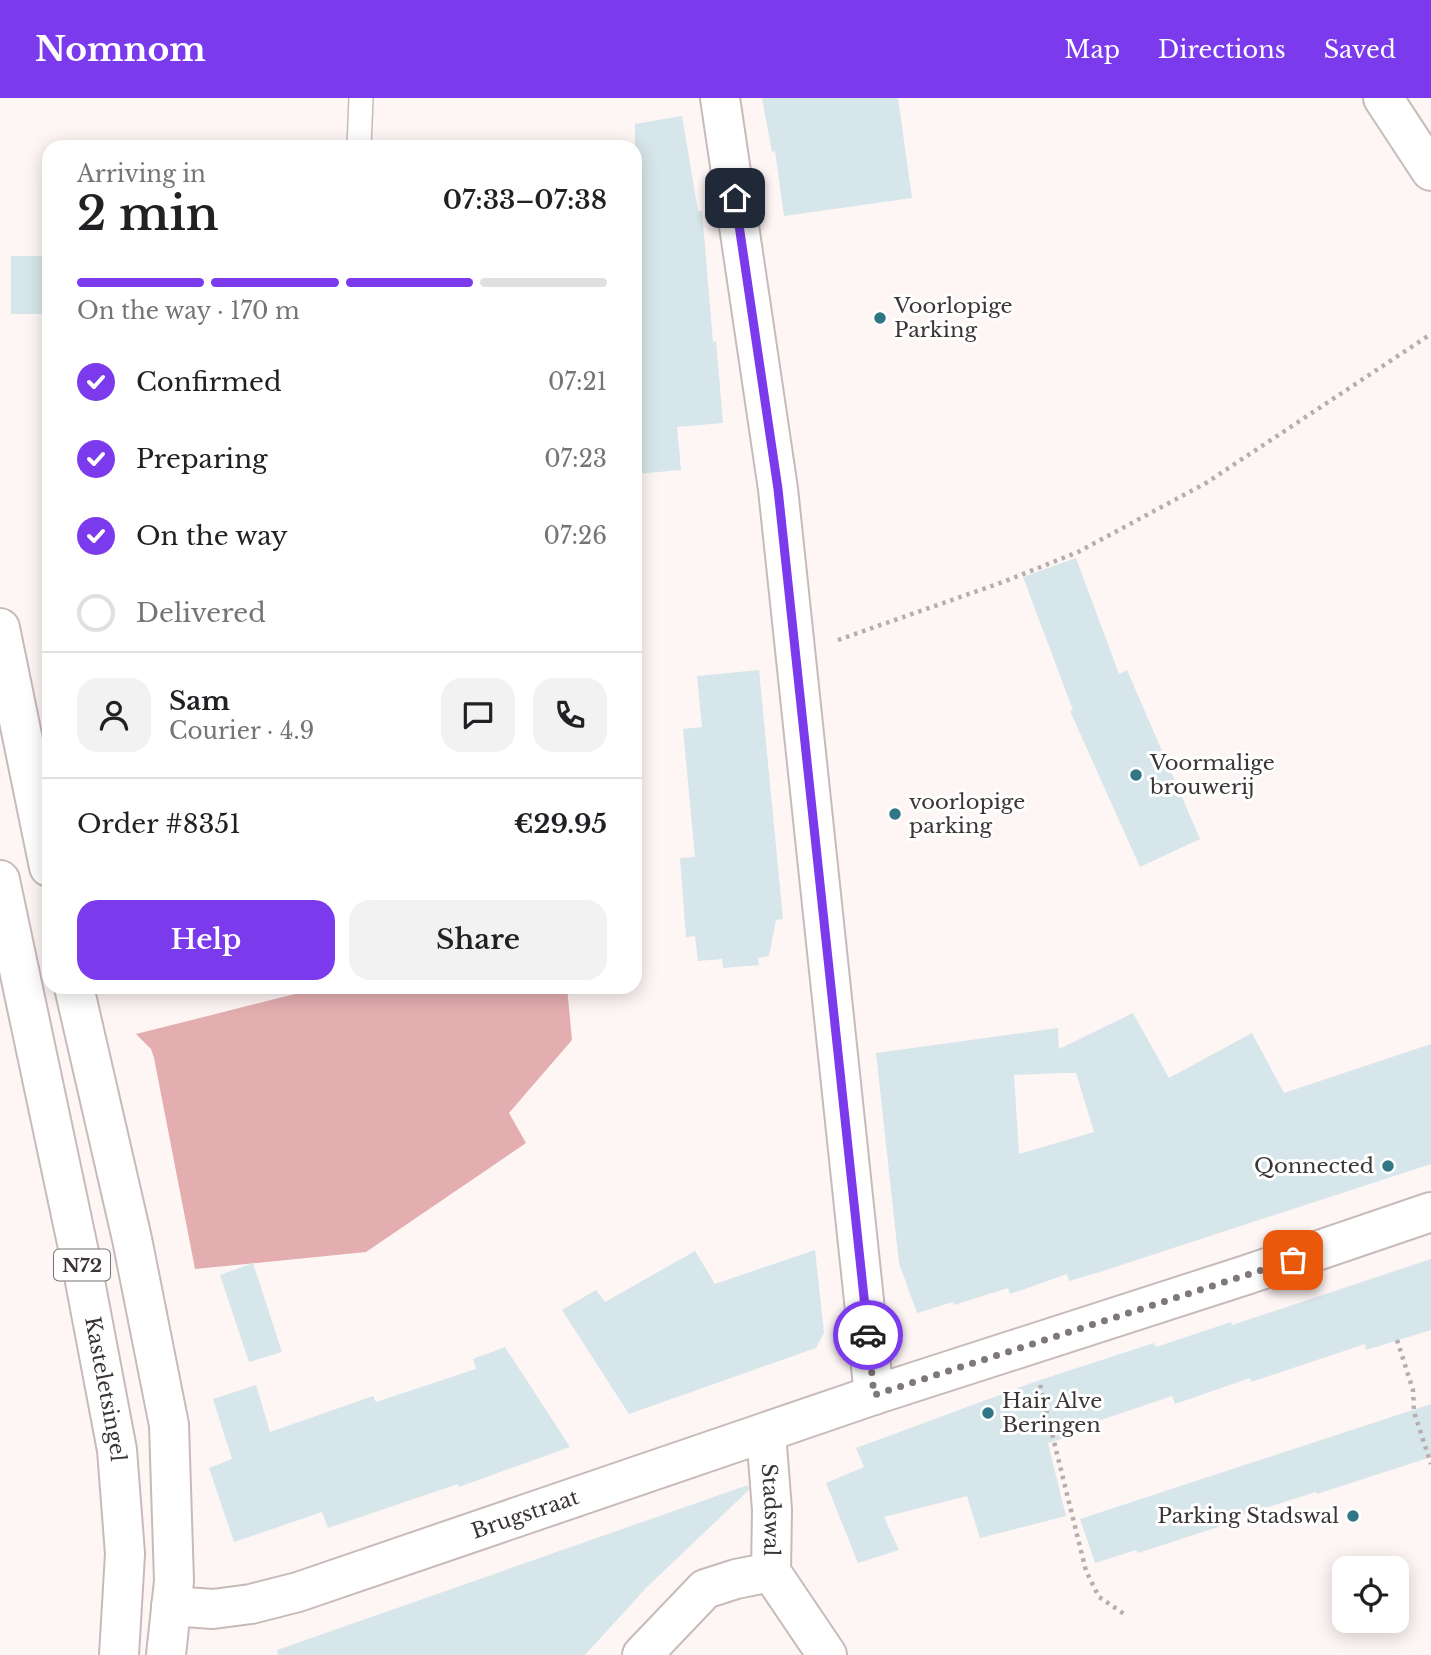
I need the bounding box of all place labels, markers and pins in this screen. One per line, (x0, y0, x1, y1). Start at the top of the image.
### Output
pin (705, 168, 765, 228)
place label: Voorlopige Parking (893, 293, 1013, 343)
marker: Voorlopige Parking (872, 310, 888, 326)
place label: Voormalige brouwerij (1149, 750, 1275, 800)
marker: Voormalige brouwerij (1128, 767, 1144, 783)
place label: voorlopige parking (909, 789, 1025, 839)
marker: voorlopige parking (887, 806, 903, 822)
place label: Qonnected (1254, 1153, 1374, 1179)
marker: Qonnected (1380, 1158, 1396, 1174)
pin (1263, 1230, 1323, 1290)
place label: Hair Alve Beringen (1002, 1388, 1102, 1438)
marker: Hair Alve Beringen (980, 1405, 996, 1421)
place label: Parking Stadswal (1157, 1503, 1339, 1529)
marker: Parking Stadswal (1345, 1508, 1361, 1524)

